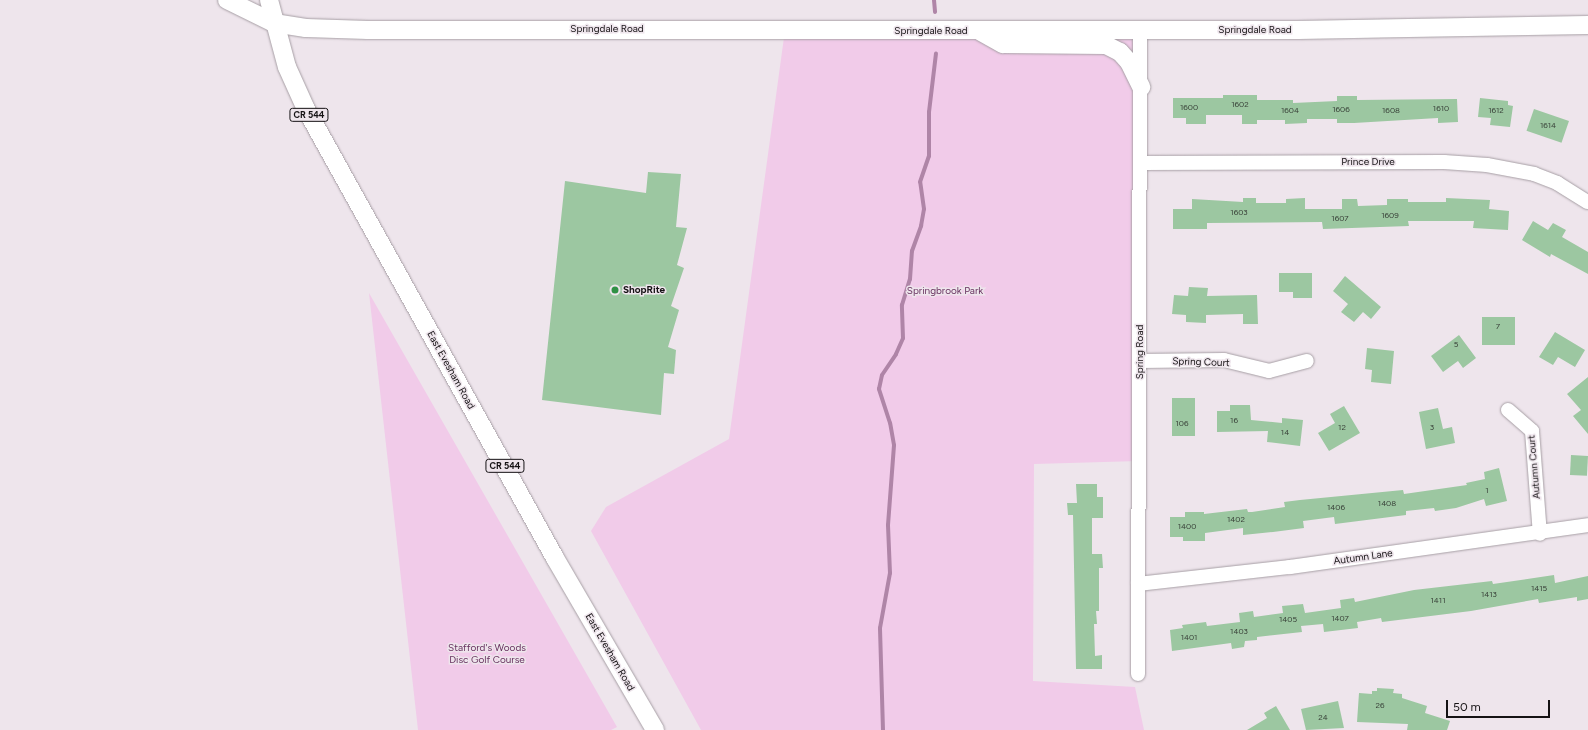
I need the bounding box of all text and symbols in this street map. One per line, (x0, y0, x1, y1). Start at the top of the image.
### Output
street label: Springdale Road (570, 23, 644, 35)
street label: Springdale Road (1218, 24, 1292, 36)
street label: Springdale Road (894, 25, 968, 37)
house number: 1602 (1231, 100, 1249, 110)
house number: 1600 (1180, 103, 1198, 113)
house number: 1610 (1433, 104, 1449, 114)
house number: 1606 (1332, 105, 1350, 115)
house number: 1604 (1281, 106, 1299, 116)
house number: 1608 (1382, 106, 1400, 116)
house number: 1612 (1488, 106, 1504, 116)
road number: CR 544 (289, 108, 329, 122)
house number: 1614 (1540, 121, 1556, 131)
street label: Prince Drive (1341, 156, 1395, 168)
house number: 1603 (1230, 208, 1248, 218)
house number: 1609 (1381, 211, 1399, 221)
house number: 1607 (1331, 214, 1349, 224)
place label: ShopRite (623, 284, 665, 296)
marker: ShopRite (610, 285, 620, 295)
park label: Springbrook Park (907, 285, 983, 297)
house number: 7 (1496, 322, 1500, 332)
street label: Spring Road (1134, 325, 1146, 379)
street label: East Evesham Road (424, 329, 478, 411)
house number: 5 (1454, 340, 1458, 350)
street label: Spring Court (1172, 355, 1230, 369)
house number: 16 (1230, 416, 1238, 426)
house number: 106 (1176, 419, 1188, 429)
house number: 12 (1338, 423, 1346, 433)
house number: 3 (1430, 423, 1434, 433)
house number: 14 (1281, 428, 1289, 438)
street label: Autumn Court (1525, 435, 1543, 499)
road number: CR 544 (485, 459, 525, 473)
house number: 1 (1485, 486, 1489, 496)
house number: 1408 (1378, 499, 1396, 509)
house number: 1406 (1327, 503, 1345, 513)
house number: 1402 (1227, 515, 1245, 525)
house number: 1400 (1178, 522, 1196, 532)
street label: Autumn Lane (1333, 547, 1393, 567)
house number: 1415 (1531, 584, 1547, 594)
house number: 1413 (1481, 590, 1497, 600)
house number: 1411 (1431, 596, 1445, 606)
street label: East Evesham Road (583, 611, 637, 693)
house number: 1407 (1331, 614, 1349, 624)
house number: 1405 (1279, 615, 1297, 625)
house number: 1403 (1230, 627, 1248, 637)
house number: 1401 (1181, 633, 1197, 643)
park label: Stafford's Woods Disc Golf Course (448, 641, 526, 664)
scale bar (1448, 692, 1552, 718)
text: 50 m (1453, 700, 1481, 714)
house number: 26 (1376, 701, 1384, 711)
house number: 24 (1318, 713, 1328, 723)

